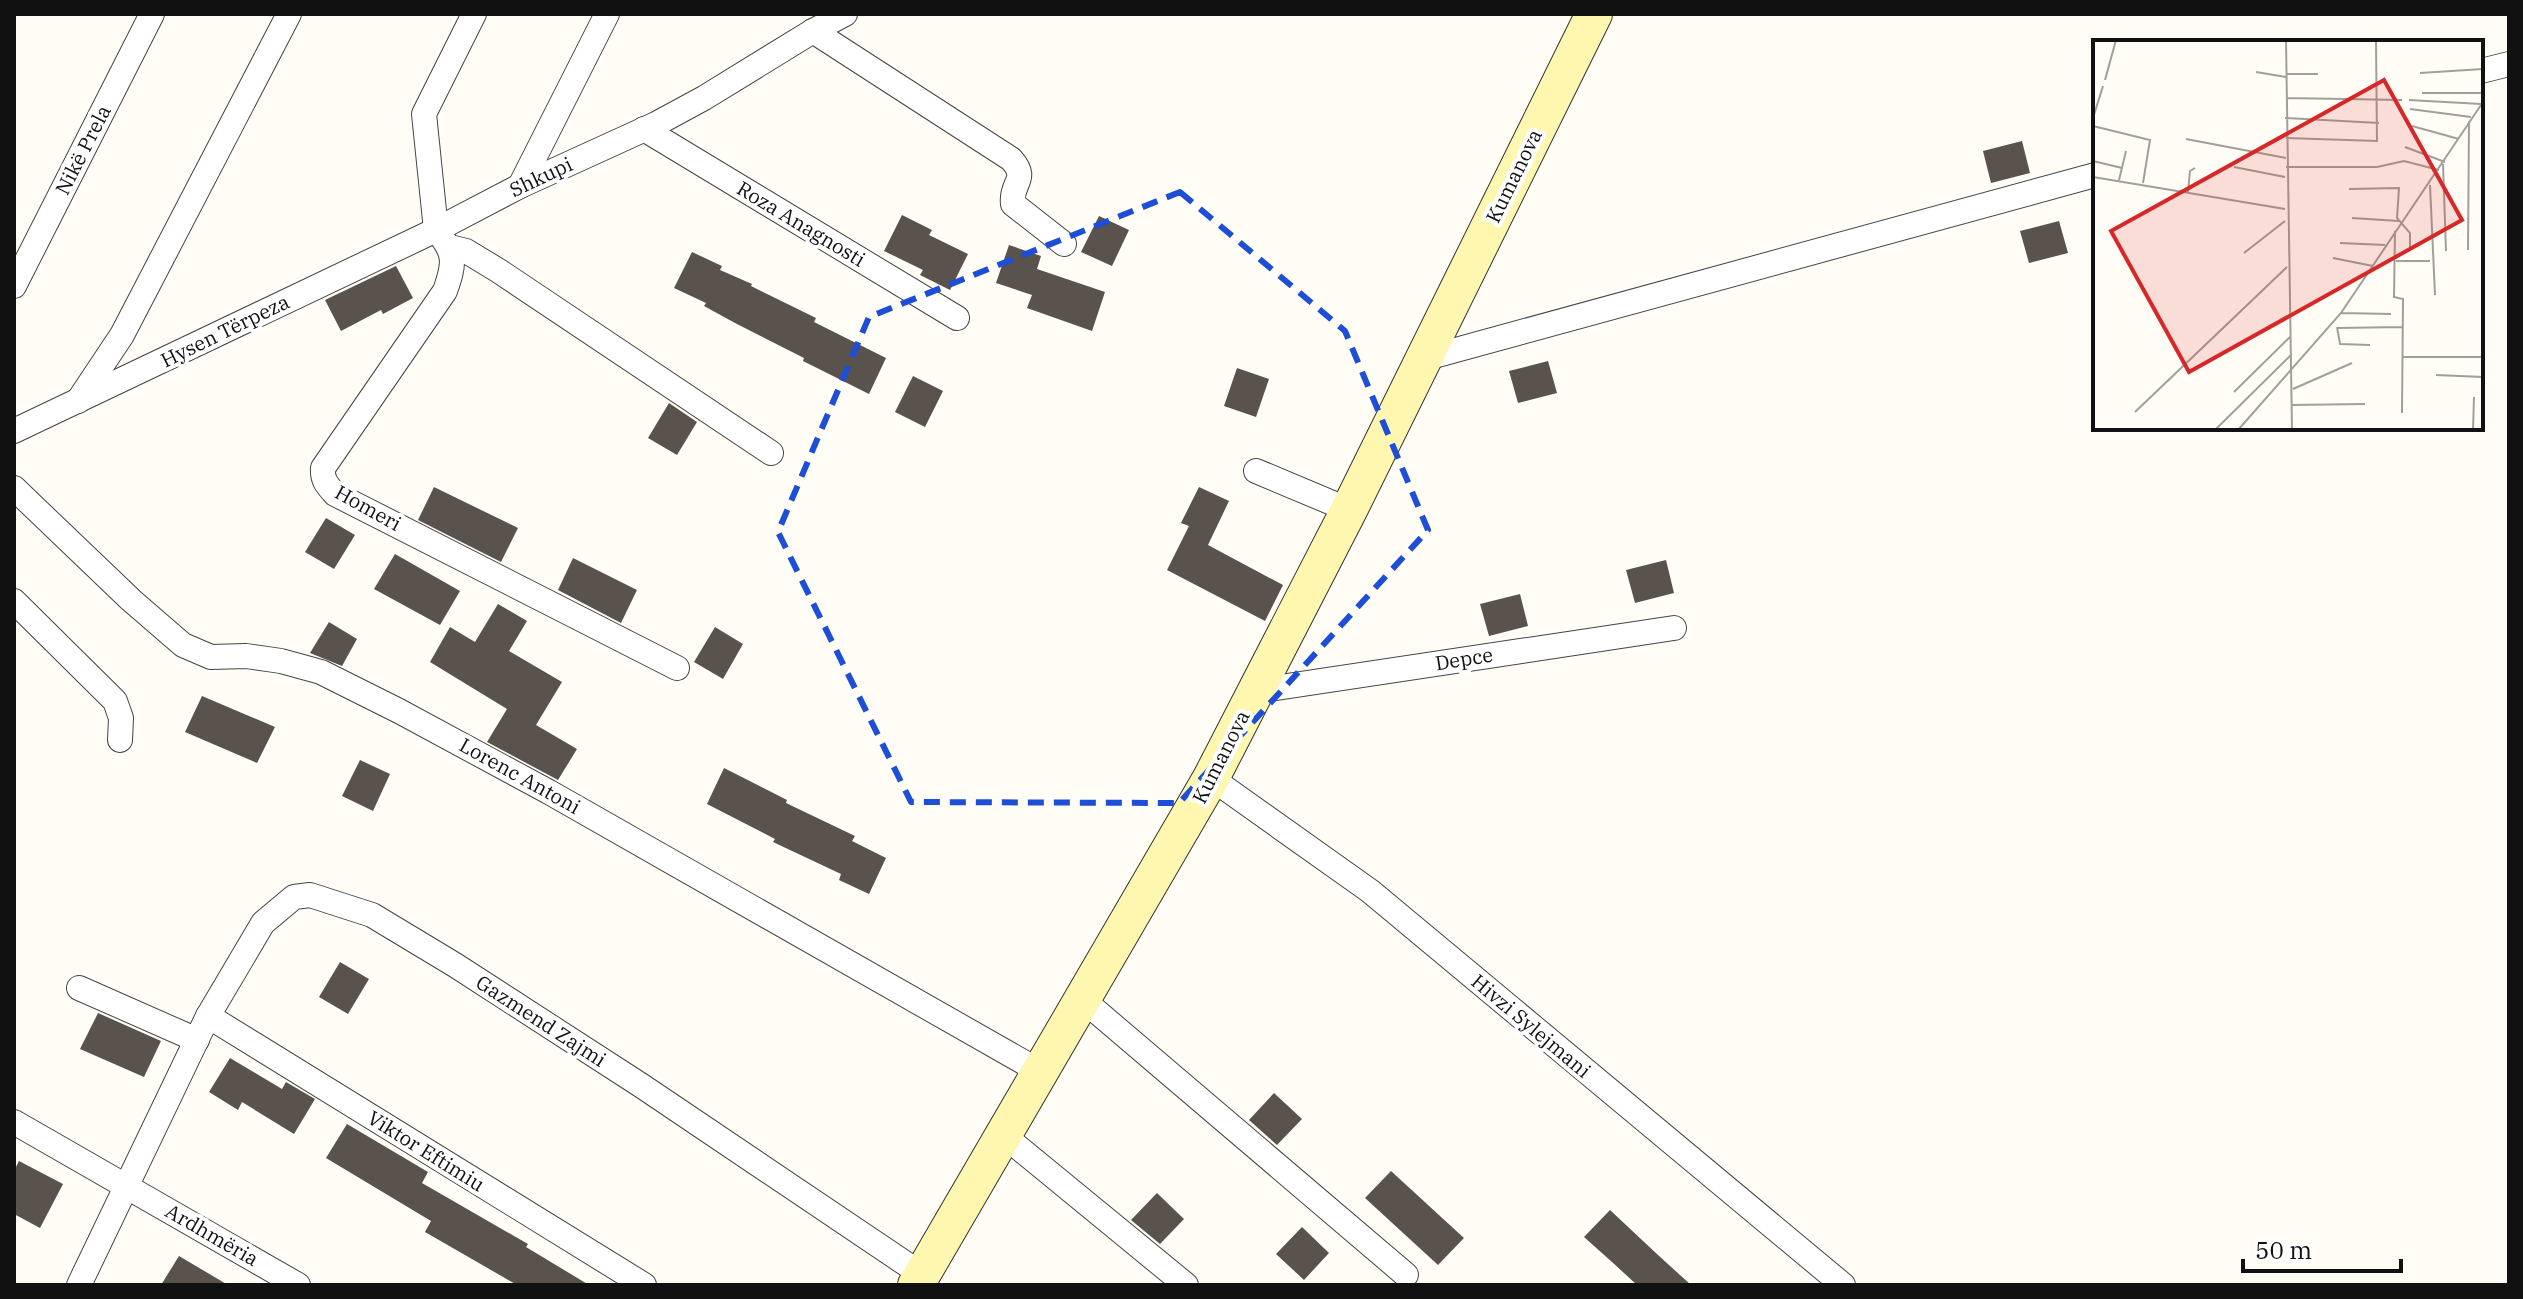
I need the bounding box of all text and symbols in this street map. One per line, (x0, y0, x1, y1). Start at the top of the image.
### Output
inset map (2093, 40, 2483, 430)
street label: Nikë Prela (48, 100, 117, 199)
street label: Kumanova (1479, 124, 1548, 227)
street label: Shkupi (505, 150, 577, 203)
street label: Roza Anagnosti (732, 175, 870, 273)
street label: Hysen Tërpeza (156, 288, 294, 373)
street label: Homeri (330, 478, 406, 537)
street label: Depce (1433, 641, 1495, 676)
street label: Kumanova (1186, 705, 1256, 808)
street label: Lorenc Antoni (455, 731, 586, 820)
street label: Gazmend Zajmi (471, 968, 612, 1073)
street label: Hivzi Sylejmani (1466, 968, 1597, 1084)
street label: Viktor Eftimiu (363, 1104, 490, 1197)
street label: Ardhmëria (161, 1197, 264, 1272)
scale bar (2243, 1223, 2401, 1273)
text: 50 m (2255, 1234, 2312, 1266)

